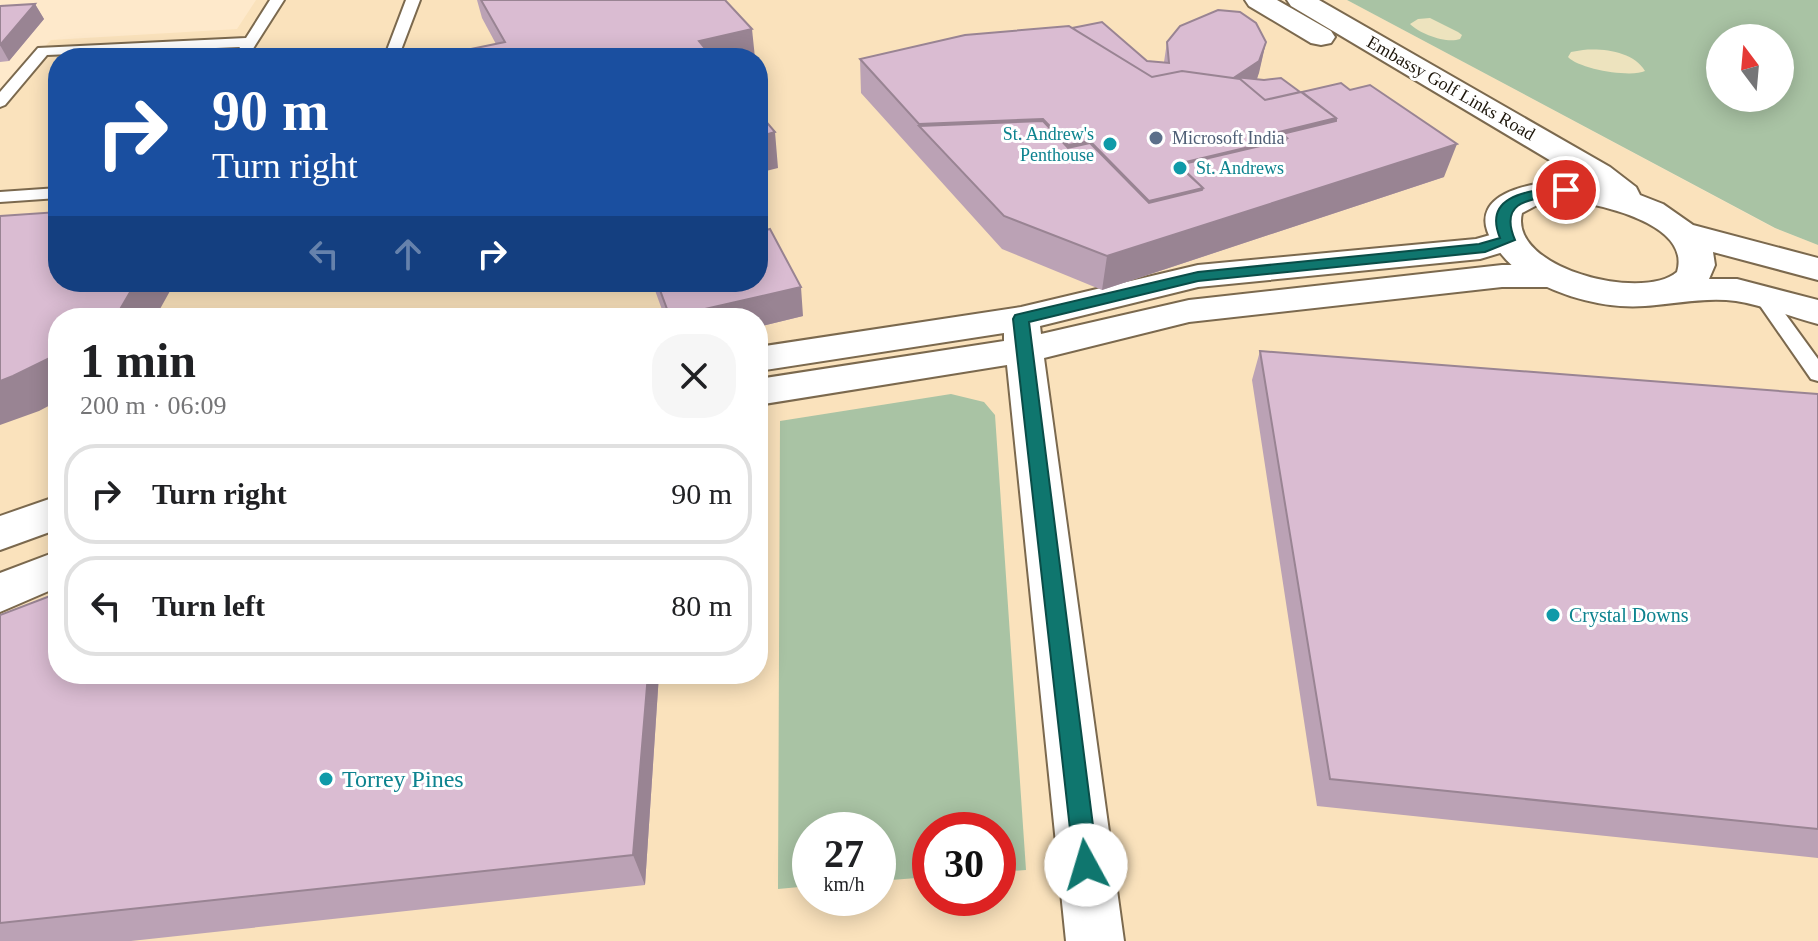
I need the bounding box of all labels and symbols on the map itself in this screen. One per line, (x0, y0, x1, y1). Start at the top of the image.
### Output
north arrow (1706, 24, 1794, 112)
street label: Embassy Golf Links Road (1364, 32, 1538, 144)
place label: St. Andrew's Penthouse (1003, 124, 1094, 165)
place label: Microsoft India (1172, 128, 1284, 148)
marker: Microsoft India (1147, 129, 1165, 147)
marker: St. Andrew's Penthouse (1101, 135, 1119, 153)
pin (1532, 156, 1600, 224)
place label: St. Andrews (1196, 158, 1284, 178)
marker: St. Andrews (1171, 159, 1189, 177)
place label: Crystal Downs (1569, 604, 1689, 627)
marker: Crystal Downs (1544, 606, 1562, 624)
place label: Torrey Pines (342, 766, 464, 792)
marker: Torrey Pines (317, 770, 335, 788)
speed limit sign: 30 (912, 812, 1016, 916)
position arrow (1044, 823, 1128, 907)

